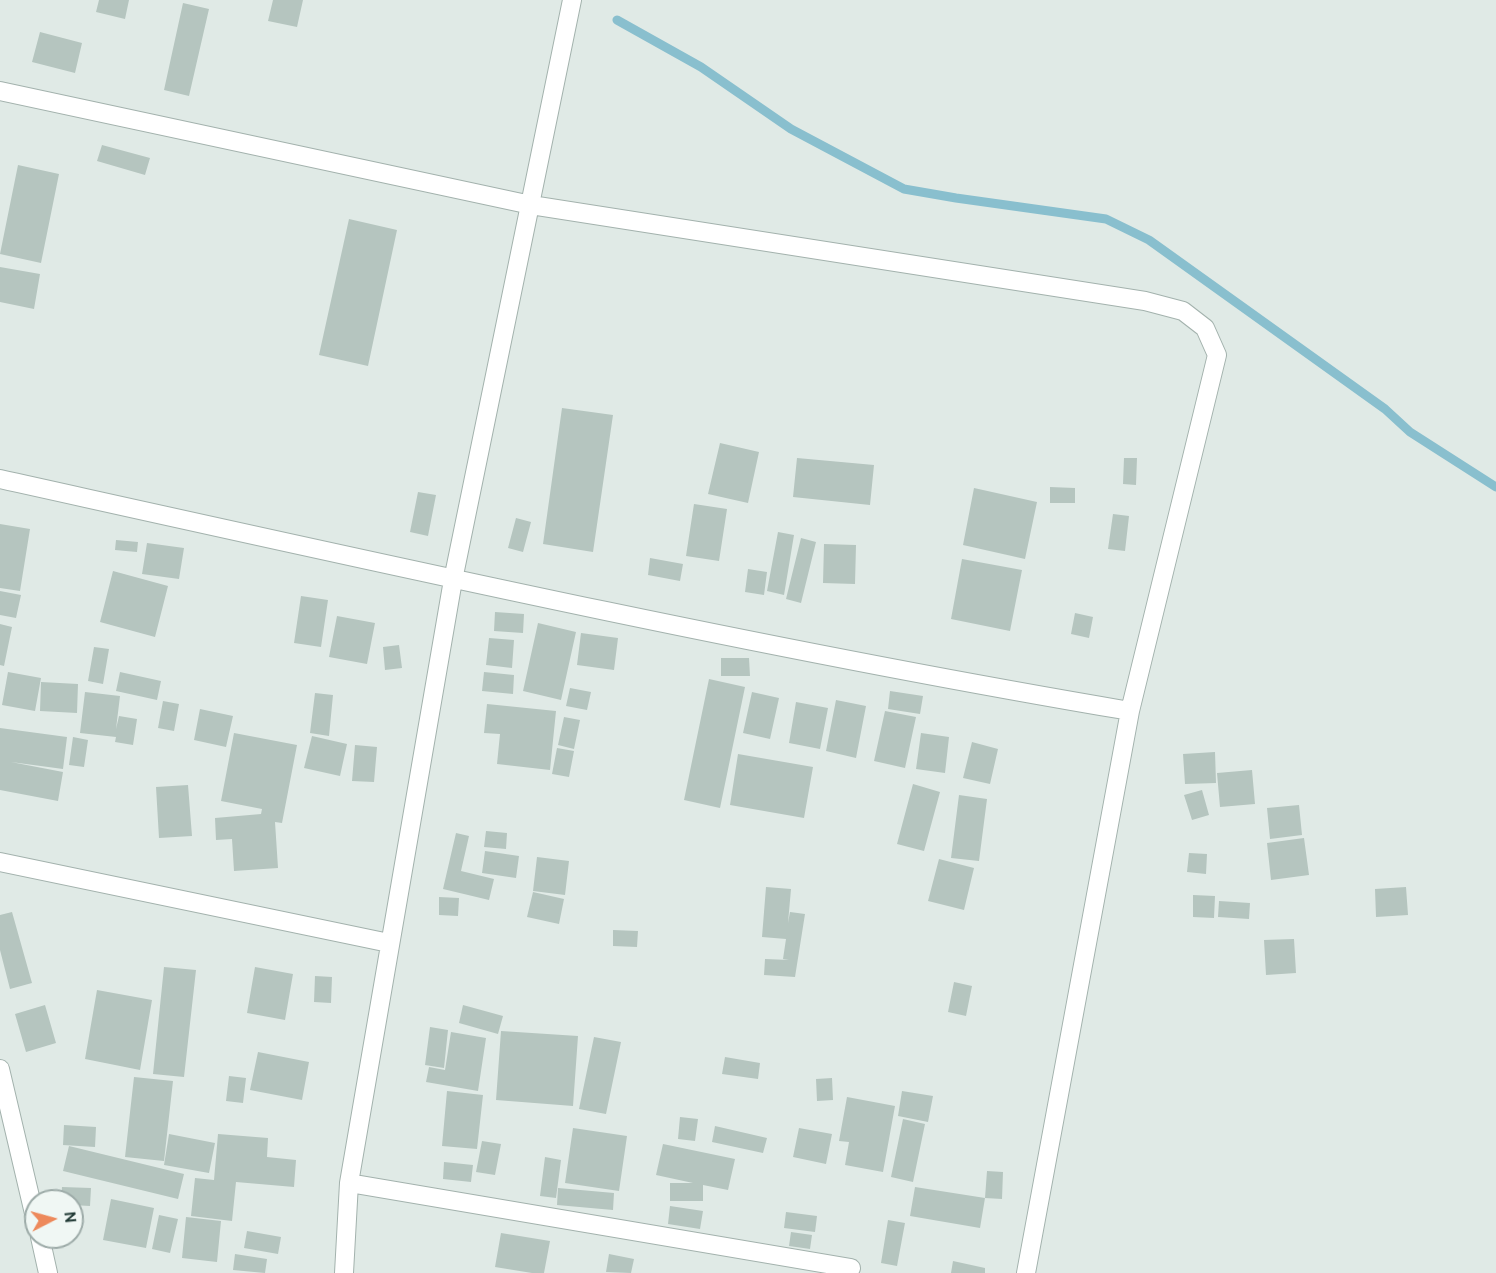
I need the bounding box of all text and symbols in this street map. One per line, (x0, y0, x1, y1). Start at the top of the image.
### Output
north arrow (24, 1189, 84, 1249)
text: N (60, 1211, 80, 1224)

